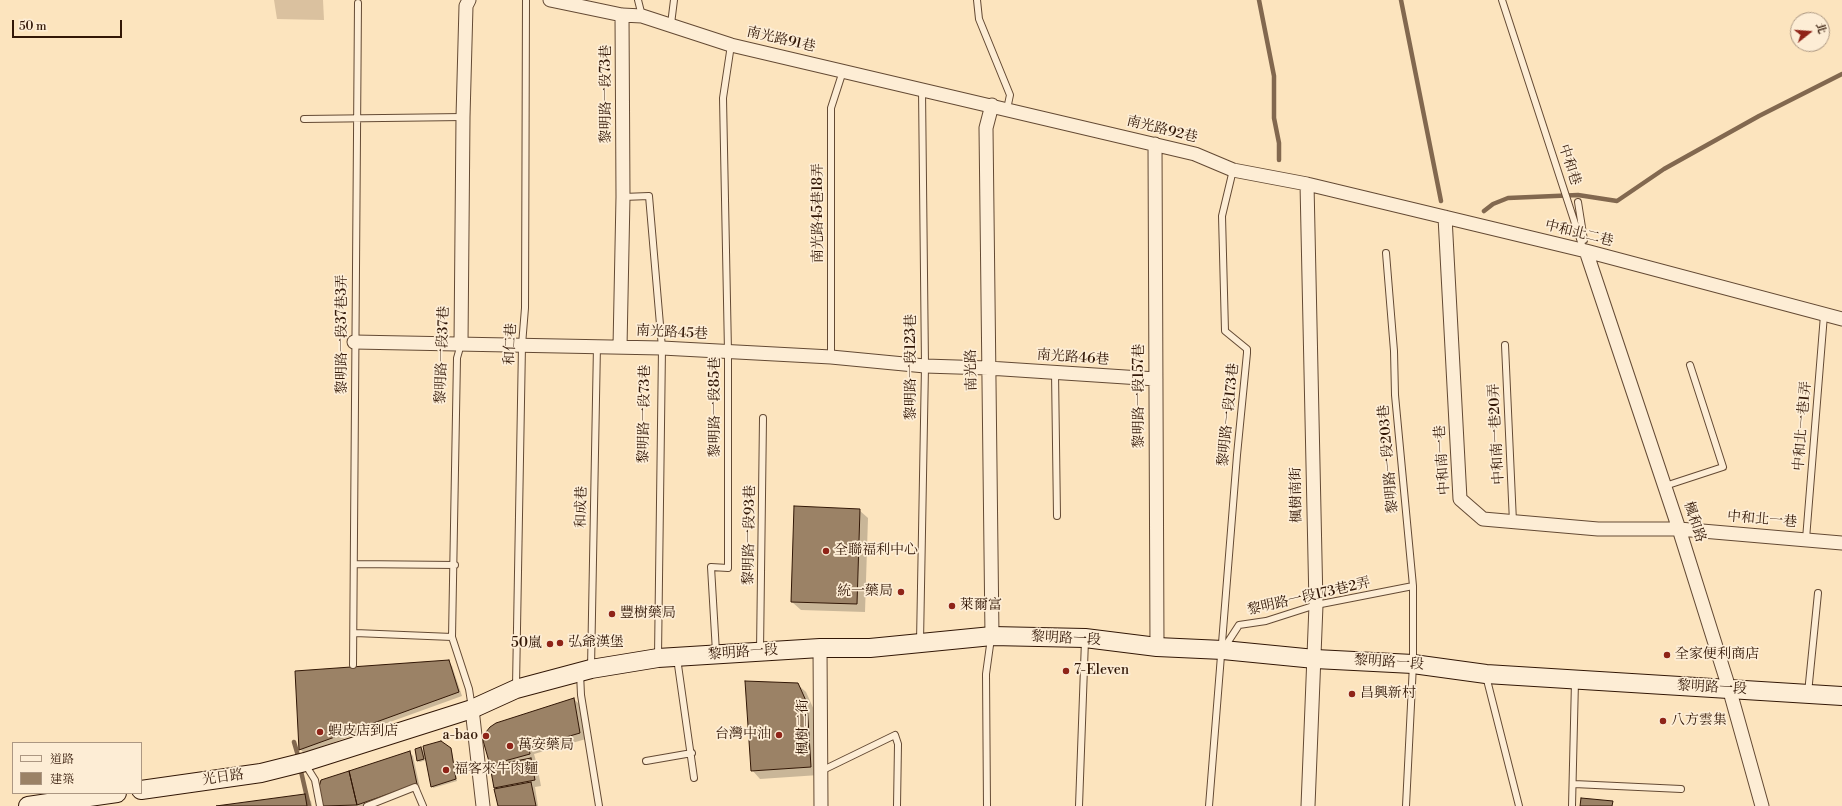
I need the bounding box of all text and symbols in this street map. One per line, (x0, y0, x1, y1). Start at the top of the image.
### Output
scale bar (14, 12, 124, 38)
north arrow (1790, 12, 1830, 52)
text: 50 m (19, 19, 47, 34)
text: 北 (1812, 21, 1829, 36)
street label: 南光路91巷 (745, 24, 817, 56)
street label: 黎明路一段73巷 (599, 45, 615, 143)
street label: 南光路92巷 (1125, 113, 1199, 147)
street label: 中和巷 (1555, 142, 1583, 188)
street label: 南光路45巷18弄 (811, 163, 827, 263)
street label: 中和北二巷 (1543, 217, 1615, 251)
street label: 黎明路一段37巷3弄 (335, 274, 351, 394)
street label: 黎明路一段37巷 (433, 305, 453, 405)
street label: 黎明路一段123巷 (904, 314, 920, 420)
street label: 和仁巷 (502, 323, 520, 365)
street label: 南光路45巷 (636, 323, 708, 343)
street label: 黎明路一段157巷 (1132, 344, 1148, 448)
street label: 南光路46巷 (1036, 347, 1110, 369)
street label: 南光路 (963, 349, 981, 391)
street label: 黎明路一段85巷 (708, 357, 724, 457)
street label: 黎明路一段173巷 (1215, 362, 1243, 468)
street label: 黎明路一段73巷 (636, 365, 654, 463)
street label: 中和北一巷1弄 (1791, 380, 1815, 472)
street label: 中和南一巷20弄 (1486, 383, 1508, 485)
street label: 黎明路一段203巷 (1376, 404, 1402, 514)
street label: 中和南一巷 (1432, 424, 1454, 496)
street label: 楓樹南街 (1288, 467, 1306, 523)
street label: 黎明路一段93巷 (741, 485, 759, 585)
street label: 和成巷 (573, 486, 591, 528)
street label: 楓和路 (1680, 499, 1708, 545)
street label: 中和北一巷 (1726, 509, 1798, 531)
place label: 全聯福利中心 (834, 543, 918, 559)
marker: 全聯福利中心 (821, 546, 831, 556)
street label: 黎明路一段173巷2弄 (1246, 575, 1372, 619)
place label: 統一藥局 (837, 584, 893, 600)
marker: 統一藥局 (896, 587, 906, 597)
place label: 萊爾富 (960, 598, 1002, 614)
marker: 萊爾富 (947, 601, 957, 611)
place label: 豐樹藥局 (620, 606, 676, 622)
marker: 豐樹藥局 (607, 609, 617, 619)
street label: 黎明路一段 (1031, 629, 1101, 649)
place label: 弘爺漢堡 (568, 635, 624, 651)
place label: 50嵐 (511, 636, 542, 652)
marker: 弘爺漢堡 (555, 638, 565, 648)
marker: 50嵐 (545, 639, 555, 649)
street label: 黎明路一段 (707, 642, 779, 664)
place label: 全家便利商店 (1675, 647, 1759, 663)
marker: 全家便利商店 (1662, 650, 1672, 660)
street label: 黎明路一段 (1353, 652, 1425, 674)
place label: 7-Eleven (1074, 663, 1129, 679)
marker: 7-Eleven (1061, 666, 1071, 676)
street label: 黎明路一段 (1677, 678, 1747, 698)
place label: 昌興新村 (1360, 686, 1416, 702)
marker: 昌興新村 (1347, 689, 1357, 699)
street label: 楓樹二街 (796, 699, 812, 755)
place label: 八方雲集 (1671, 713, 1727, 729)
marker: 八方雲集 (1658, 716, 1668, 726)
place label: 蝦皮店到店 (328, 724, 398, 740)
marker: 蝦皮店到店 (315, 727, 325, 737)
place label: 台灣中油 (715, 727, 771, 743)
place label: a-bao (442, 728, 478, 744)
marker: 台灣中油 (774, 730, 784, 740)
marker: a-bao (481, 731, 491, 741)
place label: 萬安藥局 (518, 738, 574, 754)
marker: 萬安藥局 (505, 741, 515, 751)
legend (12, 742, 142, 794)
text: 道路 (50, 752, 74, 767)
place label: 福客來牛肉麵 (454, 762, 538, 778)
marker: 福客來牛肉麵 (441, 765, 451, 775)
street label: 光日路 (201, 767, 245, 789)
text: 建築 (50, 772, 74, 787)

